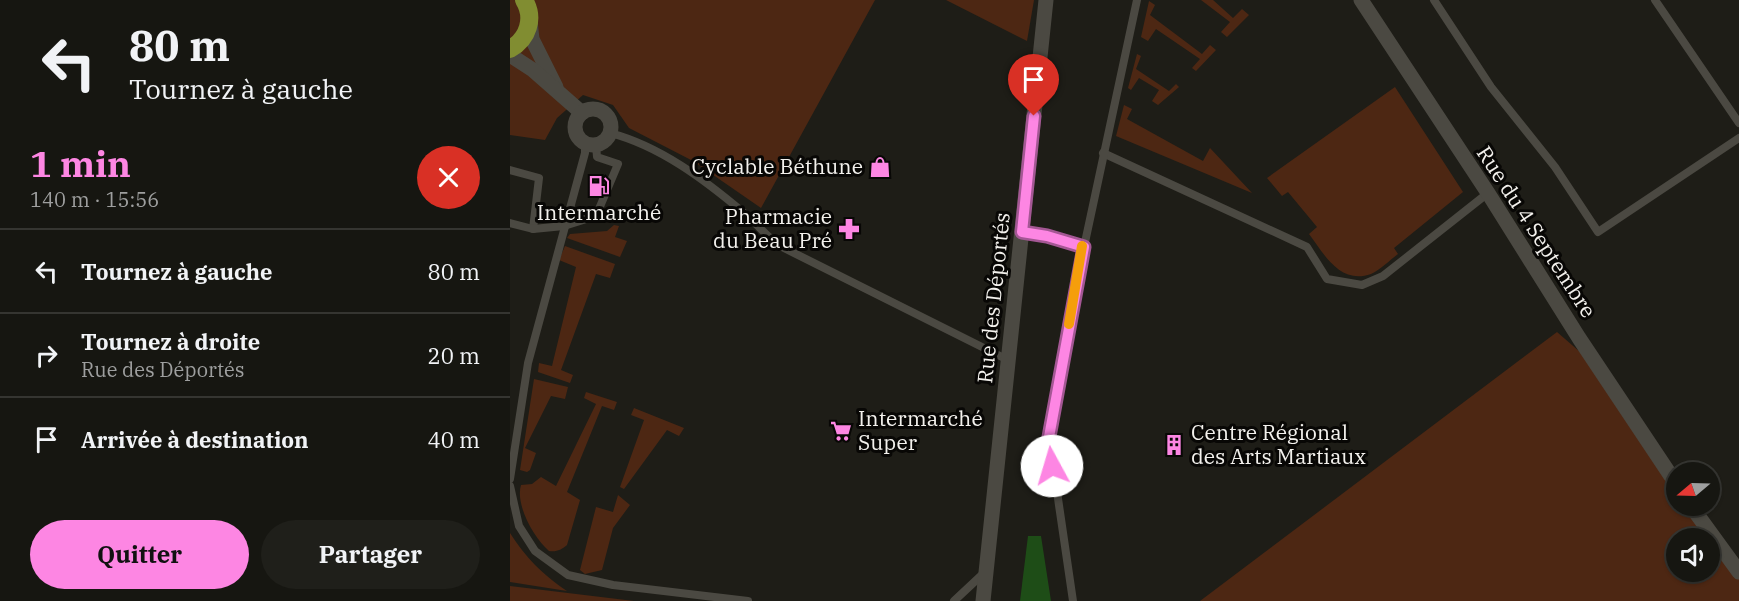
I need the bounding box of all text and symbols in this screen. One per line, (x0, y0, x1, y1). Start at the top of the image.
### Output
text: 80 m (129, 18, 230, 73)
icon: left (30, 24, 108, 102)
pin (1008, 54, 1059, 116)
icon: arrive (1017, 63, 1050, 96)
text: Tournez à gauche (129, 71, 353, 106)
text: 1 min (30, 140, 131, 187)
street label: Rue du 4 Septembre (1471, 140, 1603, 323)
button: close (417, 146, 480, 209)
place label: Cyclable Béthune (691, 152, 863, 180)
shop icon: Cyclable Béthune (868, 155, 892, 179)
fuel station icon: Intermarché (587, 174, 611, 198)
text: 140 m · 15:56 (30, 186, 159, 213)
place label: Intermarché (537, 198, 661, 226)
place label: Pharmacie du Beau Pré (713, 202, 832, 254)
street label: Rue des Déportés (970, 211, 1016, 385)
pharmacy icon: Pharmacie du Beau Pré (837, 217, 861, 241)
icon: left (30, 255, 63, 288)
text: Tournez à gauche (81, 257, 272, 286)
text: 80 m (428, 257, 480, 286)
text: Tournez à droite (81, 327, 260, 356)
icon: right (30, 339, 63, 372)
text: 20 m (428, 341, 480, 370)
text: Rue des Déportés (81, 356, 245, 383)
place label: Intermarché Super (858, 404, 983, 456)
place label: Centre Régional des Arts Martiaux (1191, 418, 1366, 470)
supermarket icon: Intermarché Super (829, 419, 853, 443)
icon: arrive (30, 423, 63, 456)
text: Arrivée à destination (81, 425, 309, 454)
text: 40 m (428, 425, 480, 454)
building icon: Centre Régional des Arts Martiaux (1162, 433, 1186, 457)
position arrow (1020, 434, 1084, 498)
north arrow (1666, 462, 1720, 516)
map controls (1666, 462, 1720, 582)
button: Quitter (30, 520, 249, 589)
button: Partager (261, 520, 480, 589)
button: sound (1666, 528, 1720, 582)

